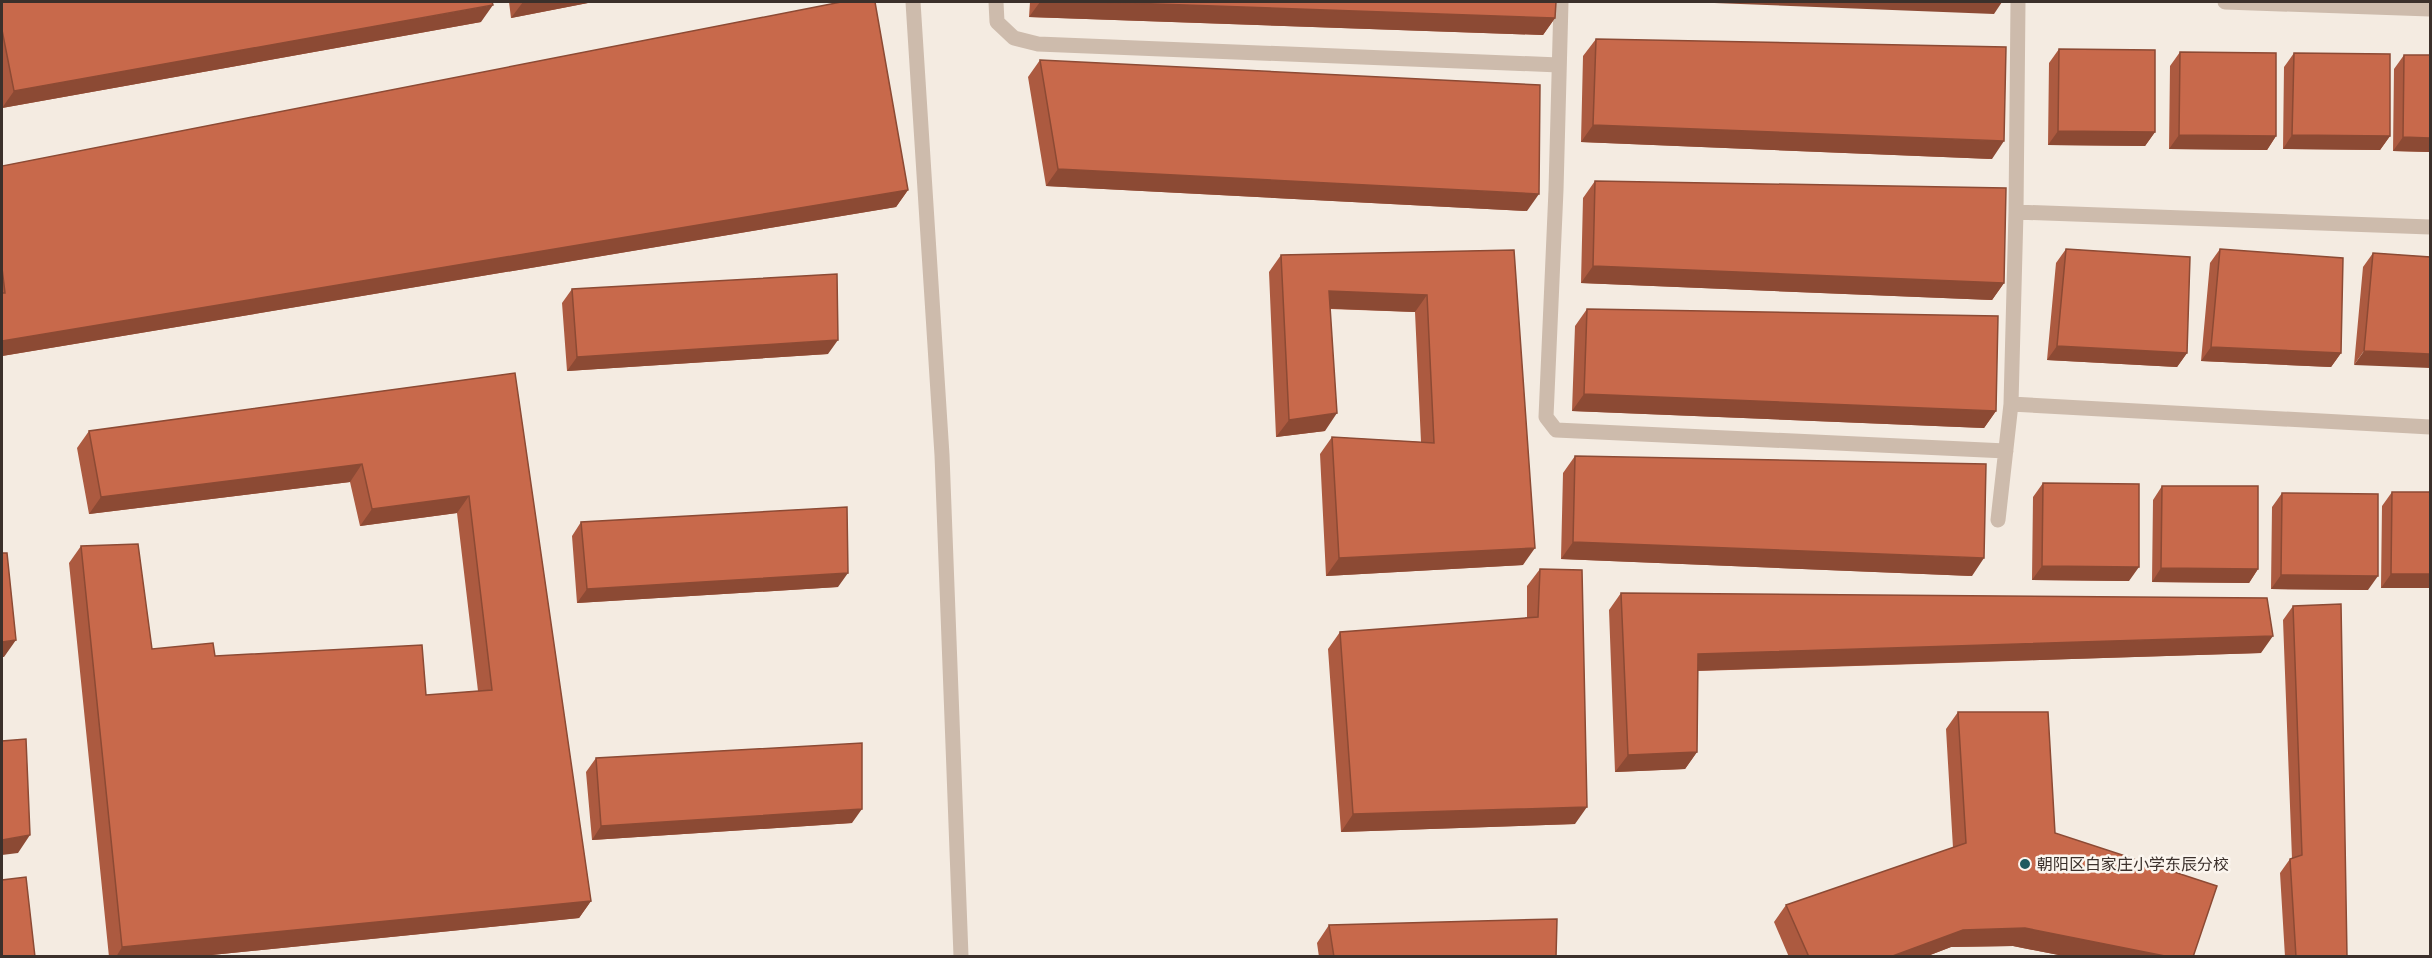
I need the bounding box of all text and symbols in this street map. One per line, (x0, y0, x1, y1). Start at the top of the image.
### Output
place label: 朝阳区白家庄小学东辰分校 (2037, 855, 2229, 874)
marker: 朝阳区白家庄小学东辰分校 (2018, 857, 2032, 871)

